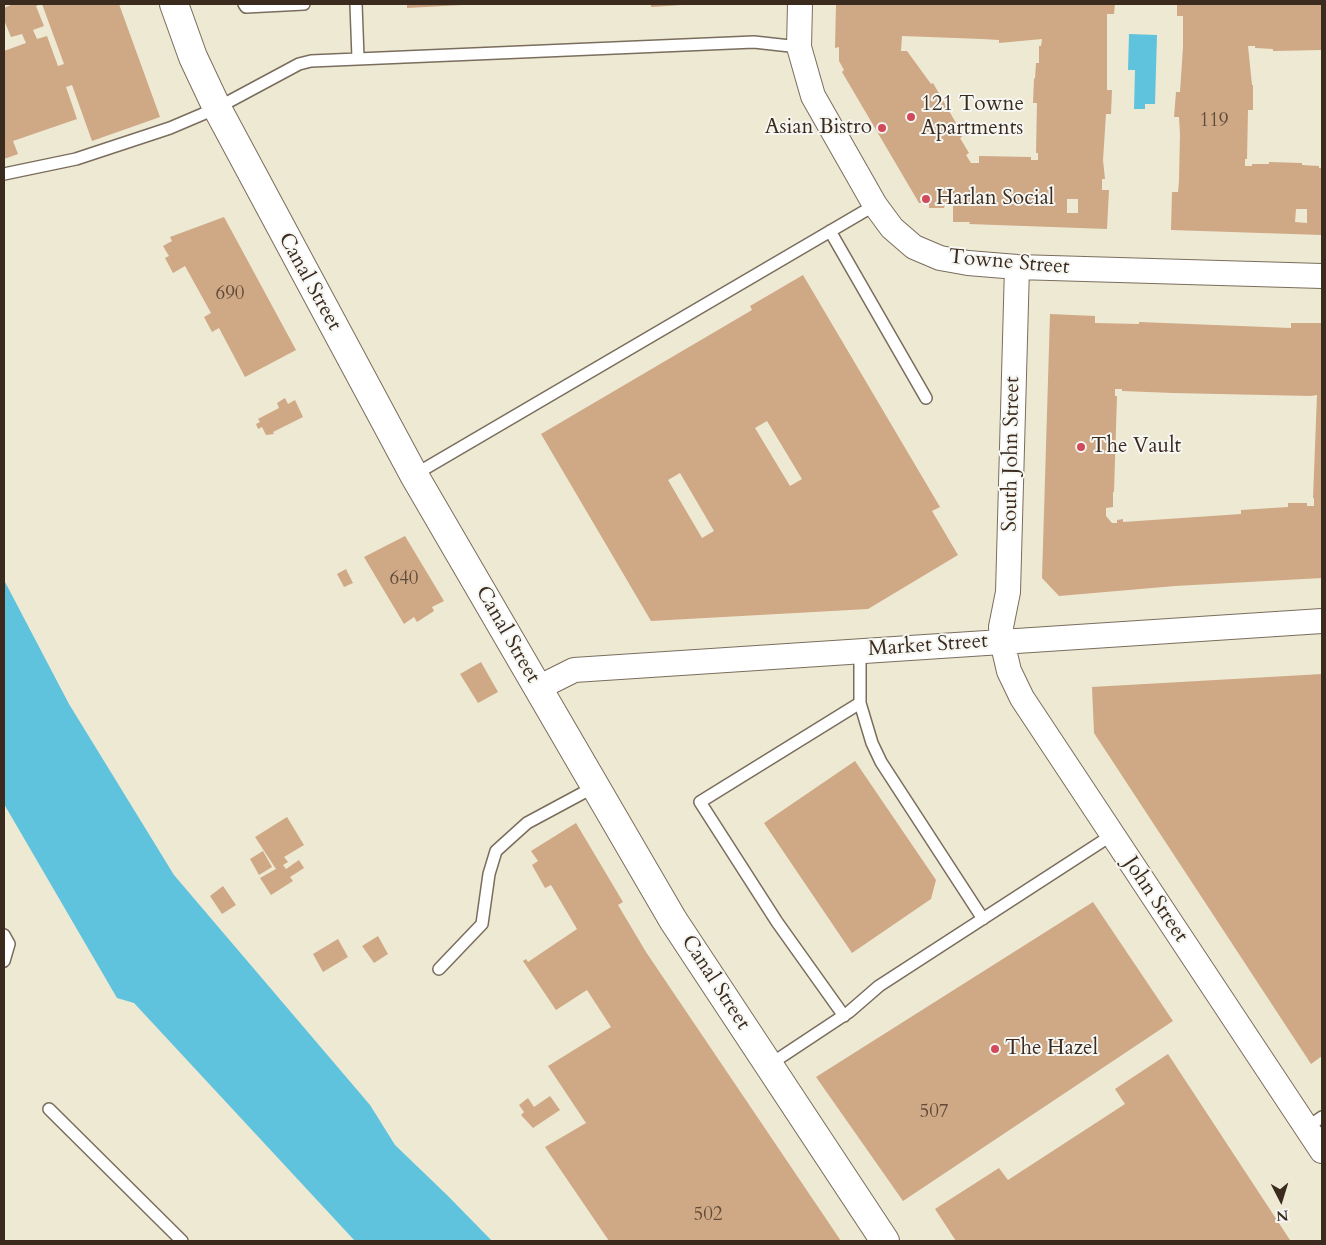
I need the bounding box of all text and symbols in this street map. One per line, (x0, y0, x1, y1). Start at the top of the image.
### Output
place label: 121 Towne Apartments (921, 92, 1024, 142)
marker: 121 Towne Apartments (905, 111, 917, 123)
house number: 119 (1199, 111, 1229, 133)
place label: Asian Bistro (765, 115, 872, 141)
marker: Asian Bistro (876, 122, 888, 134)
place label: Harlan Social (936, 186, 1054, 212)
marker: Harlan Social (920, 193, 932, 205)
street label: Canal Street (272, 229, 346, 335)
street label: Towne Street (948, 245, 1070, 281)
house number: 690 (215, 284, 245, 306)
street label: South John Street (998, 376, 1026, 532)
place label: The Vault (1091, 434, 1181, 460)
marker: The Vault (1075, 441, 1087, 453)
house number: 640 (389, 569, 419, 591)
street label: Canal Street (469, 582, 545, 688)
street label: Market Street (867, 629, 989, 663)
street label: John Street (1117, 852, 1193, 948)
street label: Canal Street (675, 931, 755, 1035)
place label: The Hazel (1005, 1036, 1098, 1062)
marker: The Hazel (989, 1043, 1001, 1055)
house number: 507 (919, 1102, 949, 1124)
north arrow (1256, 1175, 1306, 1225)
house number: 502 (693, 1205, 723, 1227)
text: N (1275, 1205, 1289, 1225)

